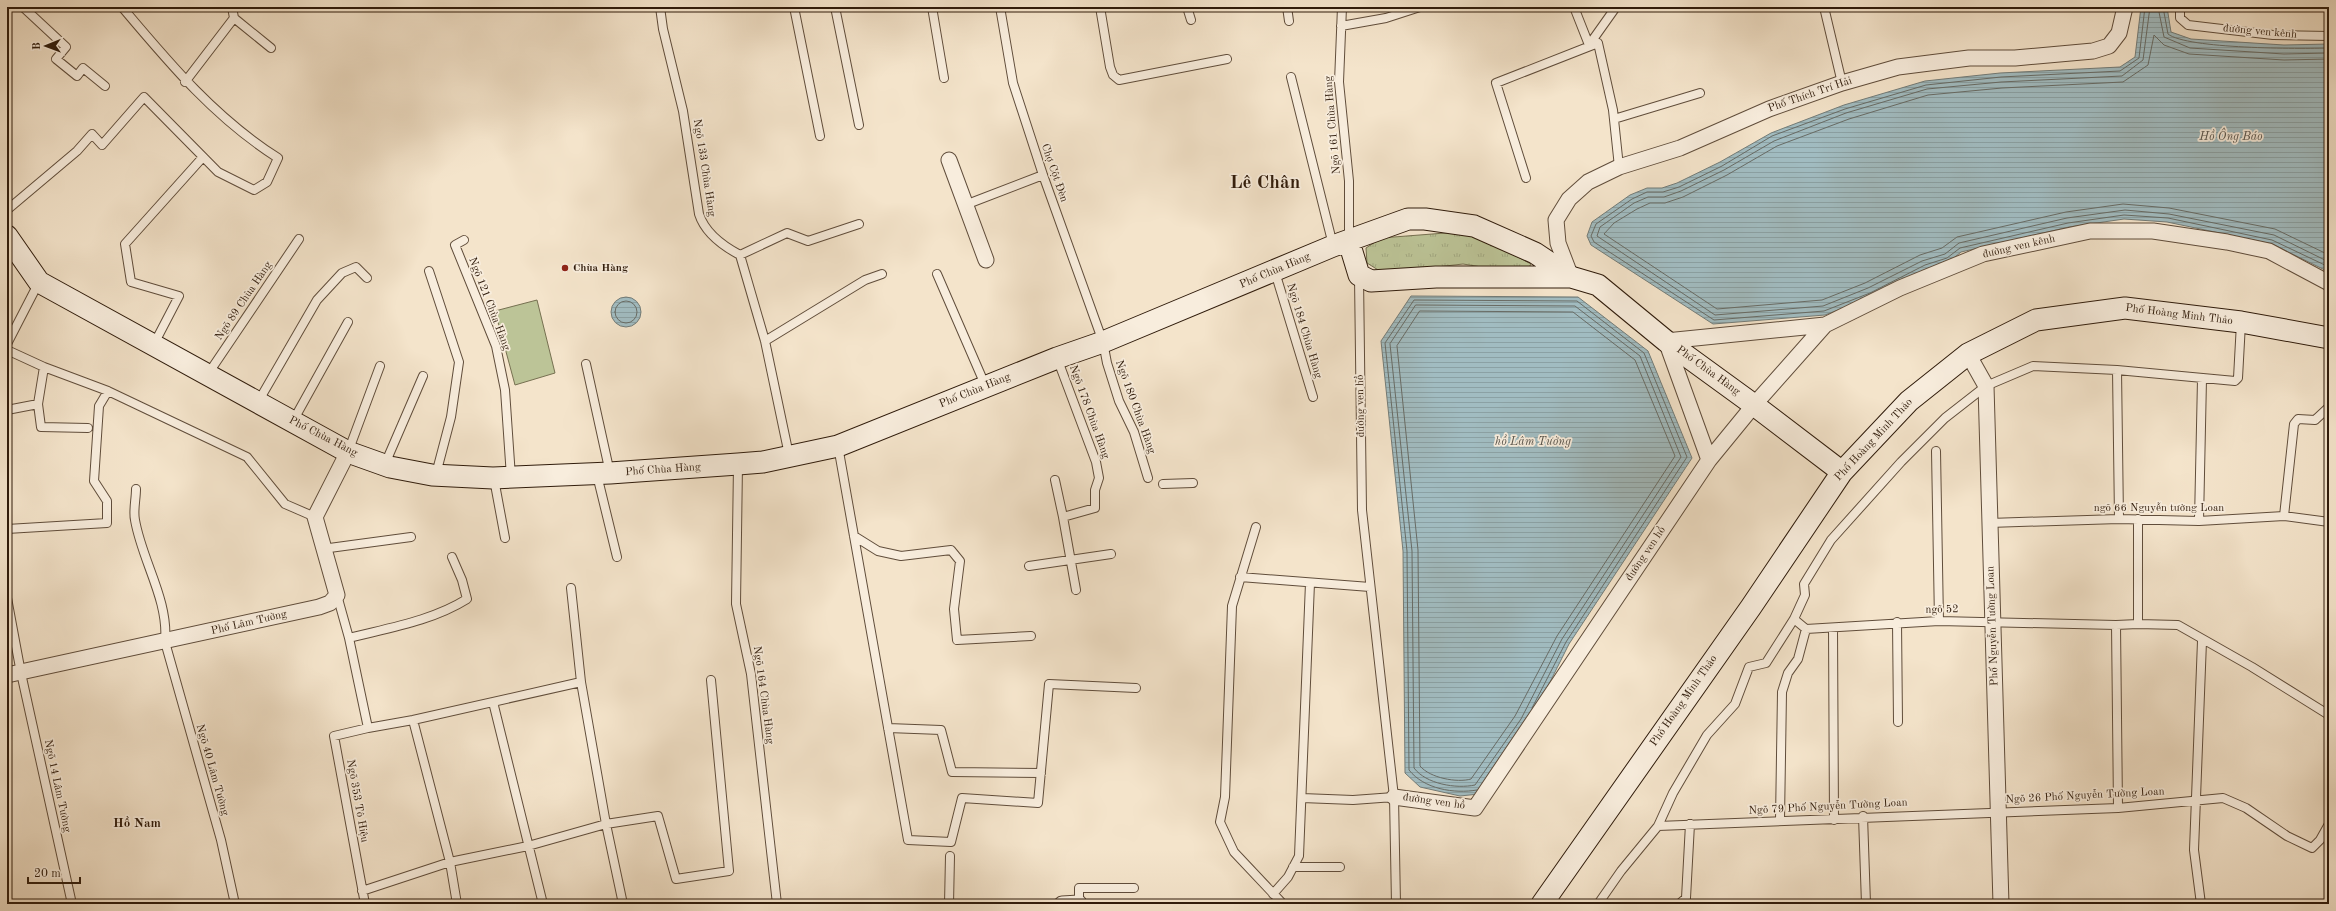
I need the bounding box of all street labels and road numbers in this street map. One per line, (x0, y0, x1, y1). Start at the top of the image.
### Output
street label: đường ven kênh (2223, 23, 2297, 41)
street label: Phố Thích Trí Hải (1766, 74, 1853, 115)
street label: Ngõ 161 Chùa Hàng (1323, 75, 1343, 175)
street label: Ngõ 133 Chùa Hàng (691, 118, 717, 218)
street label: Chợ Cột Đèn (1039, 142, 1069, 204)
street label: đường ven kênh (1982, 233, 2056, 261)
street label: Phố Chùa Hàng (1238, 250, 1312, 291)
street label: Ngõ 121 Chùa Hàng (466, 256, 512, 352)
street label: Ngõ 89 Chùa Hàng (214, 260, 274, 342)
street label: Ngõ 184 Chùa Hàng (1284, 282, 1324, 380)
street label: Phố Hoàng Minh Thảo (2125, 302, 2234, 327)
street label: Phố Chùa Hàng (1674, 343, 1742, 398)
street label: Ngõ 180 Chùa Hàng (1113, 359, 1157, 455)
street label: Ngõ 178 Chùa Hàng (1067, 364, 1111, 460)
street label: Phố Chùa Hàng (937, 371, 1012, 410)
street label: đường ven hồ (1354, 374, 1367, 438)
street label: Phố Hoàng Minh Thảo (1832, 396, 1915, 483)
street label: Phố Chùa Hàng (287, 414, 360, 459)
street label: Phố Chùa Hàng (625, 461, 701, 478)
street label: ngõ 66 Nguyễn tường Loan (2094, 502, 2224, 514)
street label: đường ven hồ (1623, 524, 1668, 583)
street label: Phố Nguyễn Tường Loan (1984, 566, 2001, 686)
street label: ngõ 52 (1925, 604, 1959, 616)
street label: Phố Lâm Tường (210, 608, 288, 637)
street label: Ngõ 164 Chùa Hàng (751, 645, 775, 745)
street label: Phố Hoàng Minh Thảo (1648, 653, 1720, 749)
street label: Ngõ 40 Lâm Tường (194, 723, 230, 817)
street label: Ngõ 14 Lâm Tường (42, 739, 72, 833)
street label: Ngõ 353 Tô Hiệu (344, 759, 370, 843)
street label: Ngõ 26 Phố Nguyễn Tường Loan (2005, 785, 2165, 806)
street label: đường ven hồ (1402, 791, 1466, 812)
street label: Ngõ 79 Phố Nguyễn Tường Loan (1748, 796, 1908, 817)

